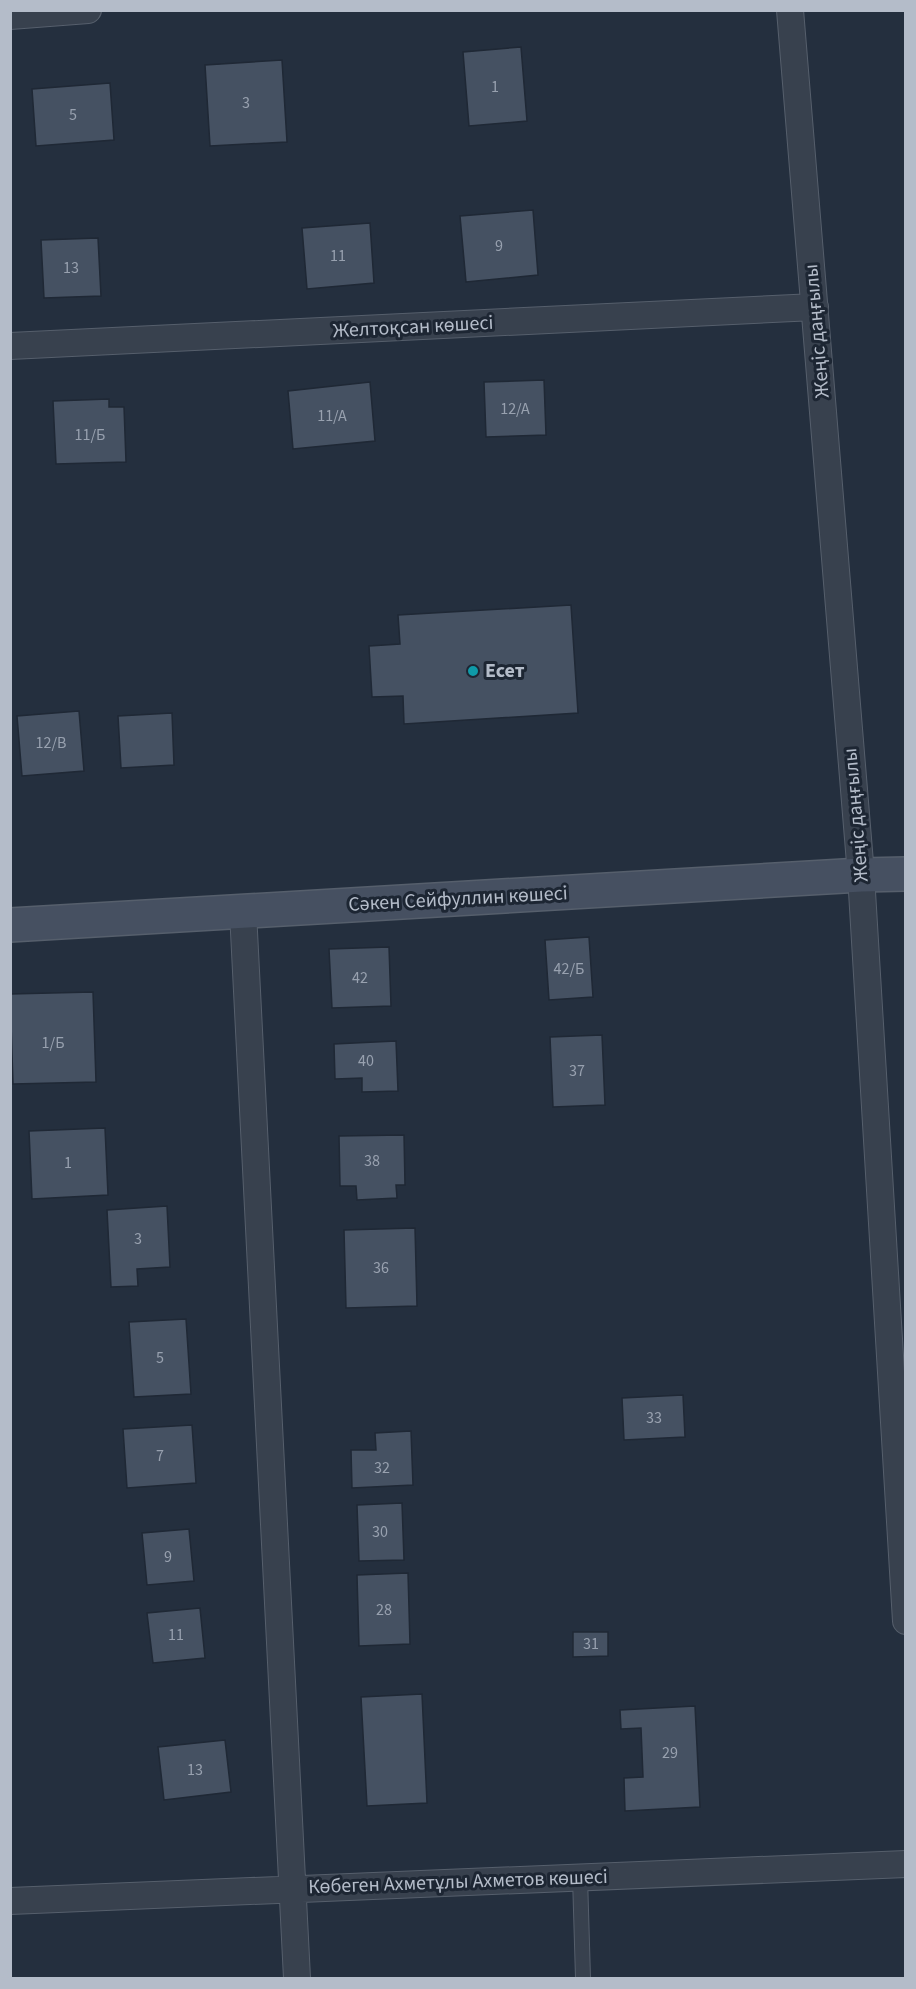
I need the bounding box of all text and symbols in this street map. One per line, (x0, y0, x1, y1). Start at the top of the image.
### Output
house number: 1 (491, 76, 499, 98)
house number: 3 (242, 92, 250, 114)
house number: 5 (69, 104, 77, 126)
house number: 9 (495, 235, 503, 257)
house number: 11 (330, 245, 346, 267)
house number: 13 (63, 257, 79, 279)
street label: Жеңіс даңғылы (797, 263, 837, 399)
street label: Желтоқсан көшесі (332, 309, 494, 345)
house number: 12/А (500, 398, 530, 420)
house number: 11/А (317, 405, 347, 427)
house number: 11/Б (75, 424, 105, 446)
place label: Есет (485, 657, 525, 685)
marker: Есет (466, 664, 480, 678)
house number: 12/В (36, 732, 66, 754)
street label: Жеңіс даңғылы (836, 747, 876, 883)
street label: Сәкен Сейфуллин көшесі (348, 879, 568, 919)
house number: 42/Б (554, 958, 584, 980)
house number: 42 (352, 967, 368, 989)
house number: 1/Б (42, 1032, 64, 1054)
house number: 40 (358, 1050, 374, 1072)
house number: 37 (569, 1060, 585, 1082)
house number: 38 (364, 1150, 380, 1172)
house number: 1 (64, 1152, 72, 1174)
house number: 3 (134, 1228, 142, 1250)
house number: 36 (373, 1257, 389, 1279)
house number: 5 (156, 1347, 164, 1369)
house number: 33 (646, 1407, 662, 1429)
house number: 7 (156, 1445, 164, 1467)
house number: 32 (374, 1457, 390, 1479)
house number: 30 (372, 1521, 388, 1543)
house number: 9 (164, 1546, 172, 1568)
house number: 28 (376, 1599, 392, 1621)
house number: 11 (168, 1624, 184, 1646)
house number: 31 (583, 1633, 599, 1655)
house number: 29 (662, 1742, 678, 1764)
house number: 13 (187, 1759, 203, 1781)
street label: Көбеген Ахметұлы Ахметов көшесі (308, 1863, 608, 1901)

